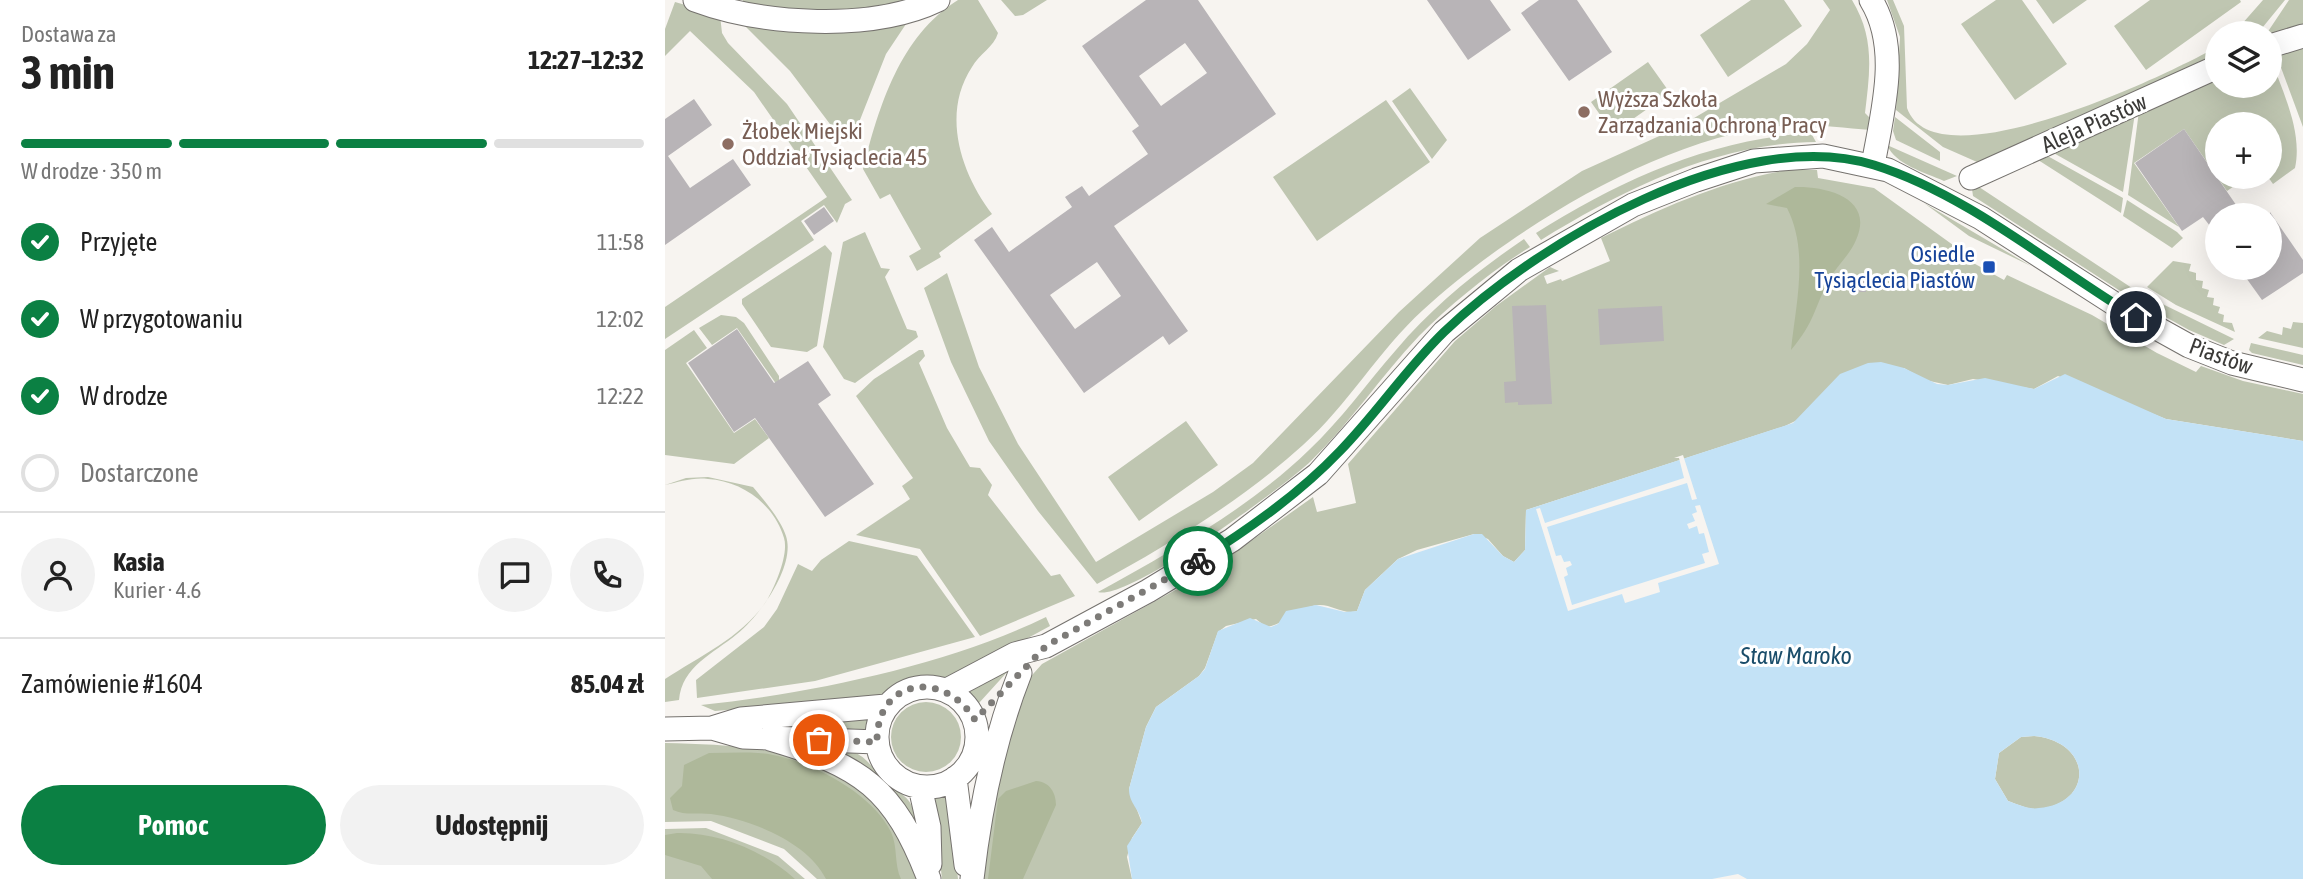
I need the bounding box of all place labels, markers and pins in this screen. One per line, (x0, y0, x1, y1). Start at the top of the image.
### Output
place label: Wyższa Szkoła Zarządzania Ochroną Pracy (1598, 86, 1827, 138)
marker: Wyższa Szkoła Zarządzania Ochroną Pracy (1576, 104, 1592, 120)
place label: Żłobek Miejski Oddział Tysiąclecia 45 (742, 118, 927, 170)
marker: Żłobek Miejski Oddział Tysiąclecia 45 (720, 136, 736, 152)
place label: Osiedle Tysiąclecia Piastów (1814, 241, 1975, 293)
marker: Osiedle Tysiąclecia Piastów (1981, 259, 1997, 275)
pin (2106, 287, 2166, 347)
pin (789, 710, 849, 770)

